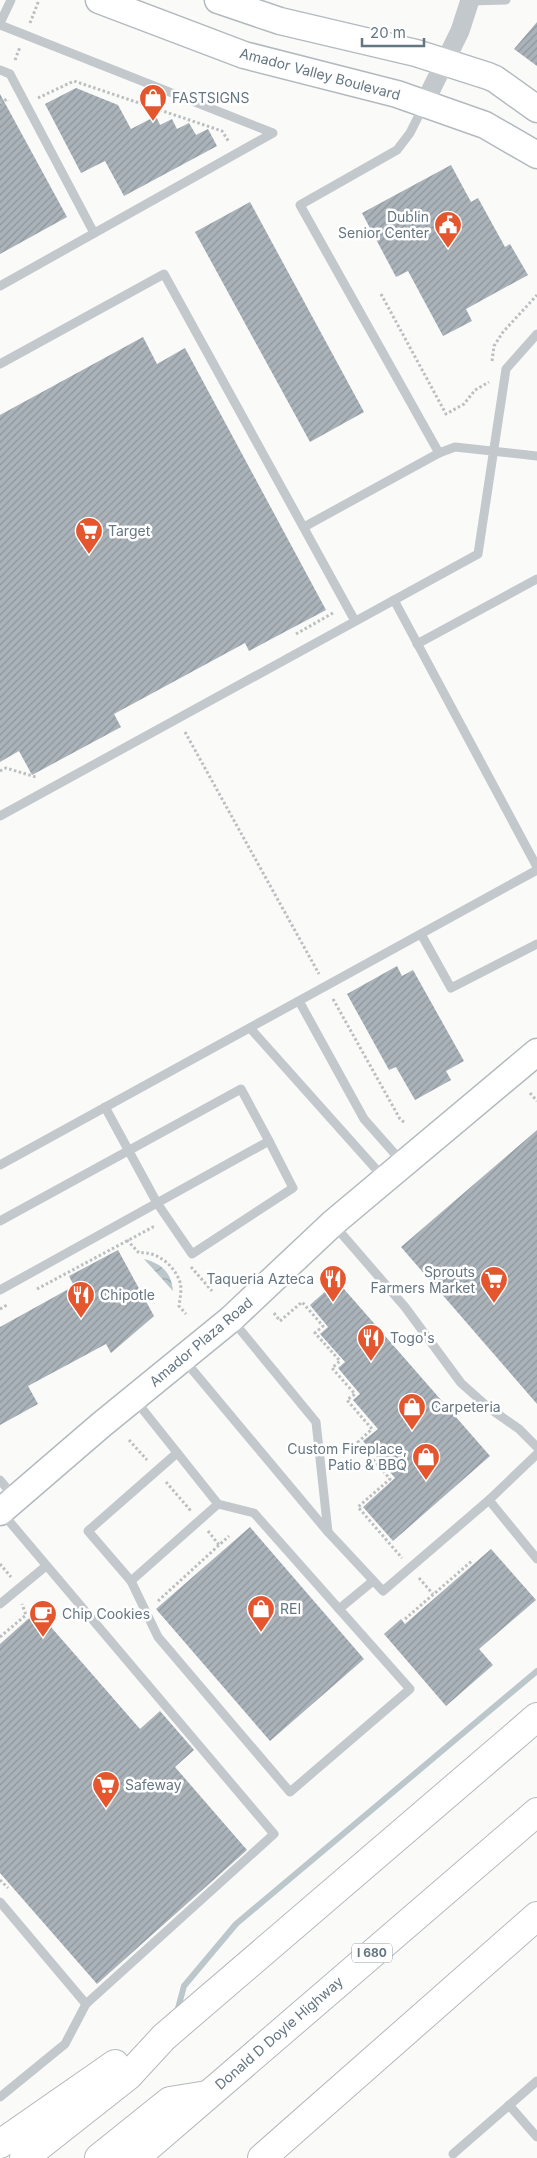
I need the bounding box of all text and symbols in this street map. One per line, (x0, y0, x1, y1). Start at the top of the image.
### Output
scale bar (362, 15, 424, 47)
text: 20 m (370, 23, 406, 42)
street label: Amador Valley Boulevard (238, 44, 402, 103)
shop icon: FASTSIGNS (138, 83, 168, 122)
place label: FASTSIGNS (172, 89, 249, 106)
place label: Dublin Senior Center (338, 208, 429, 241)
public building icon: Dublin Senior Center (433, 210, 463, 249)
supermarket icon: Target (74, 516, 104, 555)
place label: Target (108, 522, 151, 539)
place label: Sprouts Farmers Market (371, 1263, 475, 1296)
restaurant icon: Taqueria Azteca (318, 1264, 348, 1303)
supermarket icon: Sprouts Farmers Market (479, 1265, 509, 1304)
place label: Taqueria Azteca (206, 1270, 314, 1287)
restaurant icon: Chipotle (66, 1280, 96, 1319)
place label: Chipotle (100, 1286, 155, 1303)
street label: Amador Plaza Road (146, 1294, 256, 1390)
restaurant icon: Togo's (356, 1323, 386, 1362)
place label: Togo's (390, 1329, 435, 1346)
shop icon: Carpeteria (397, 1392, 427, 1431)
place label: Carpeteria (431, 1398, 501, 1415)
place label: Custom Fireplace, Patio & BBQ (287, 1440, 407, 1473)
shop icon: Custom Fireplace, Patio & BBQ (411, 1442, 441, 1481)
shop icon: REI (246, 1594, 276, 1633)
cafe icon: Chip Cookies (28, 1599, 58, 1638)
place label: REI (280, 1600, 301, 1617)
place label: Chip Cookies (62, 1605, 150, 1622)
supermarket icon: Safeway (91, 1770, 121, 1809)
place label: Safeway (125, 1776, 182, 1793)
road number: I 680 (352, 1944, 392, 1962)
street label: Donald D Doyle Highway (211, 1972, 346, 2093)

